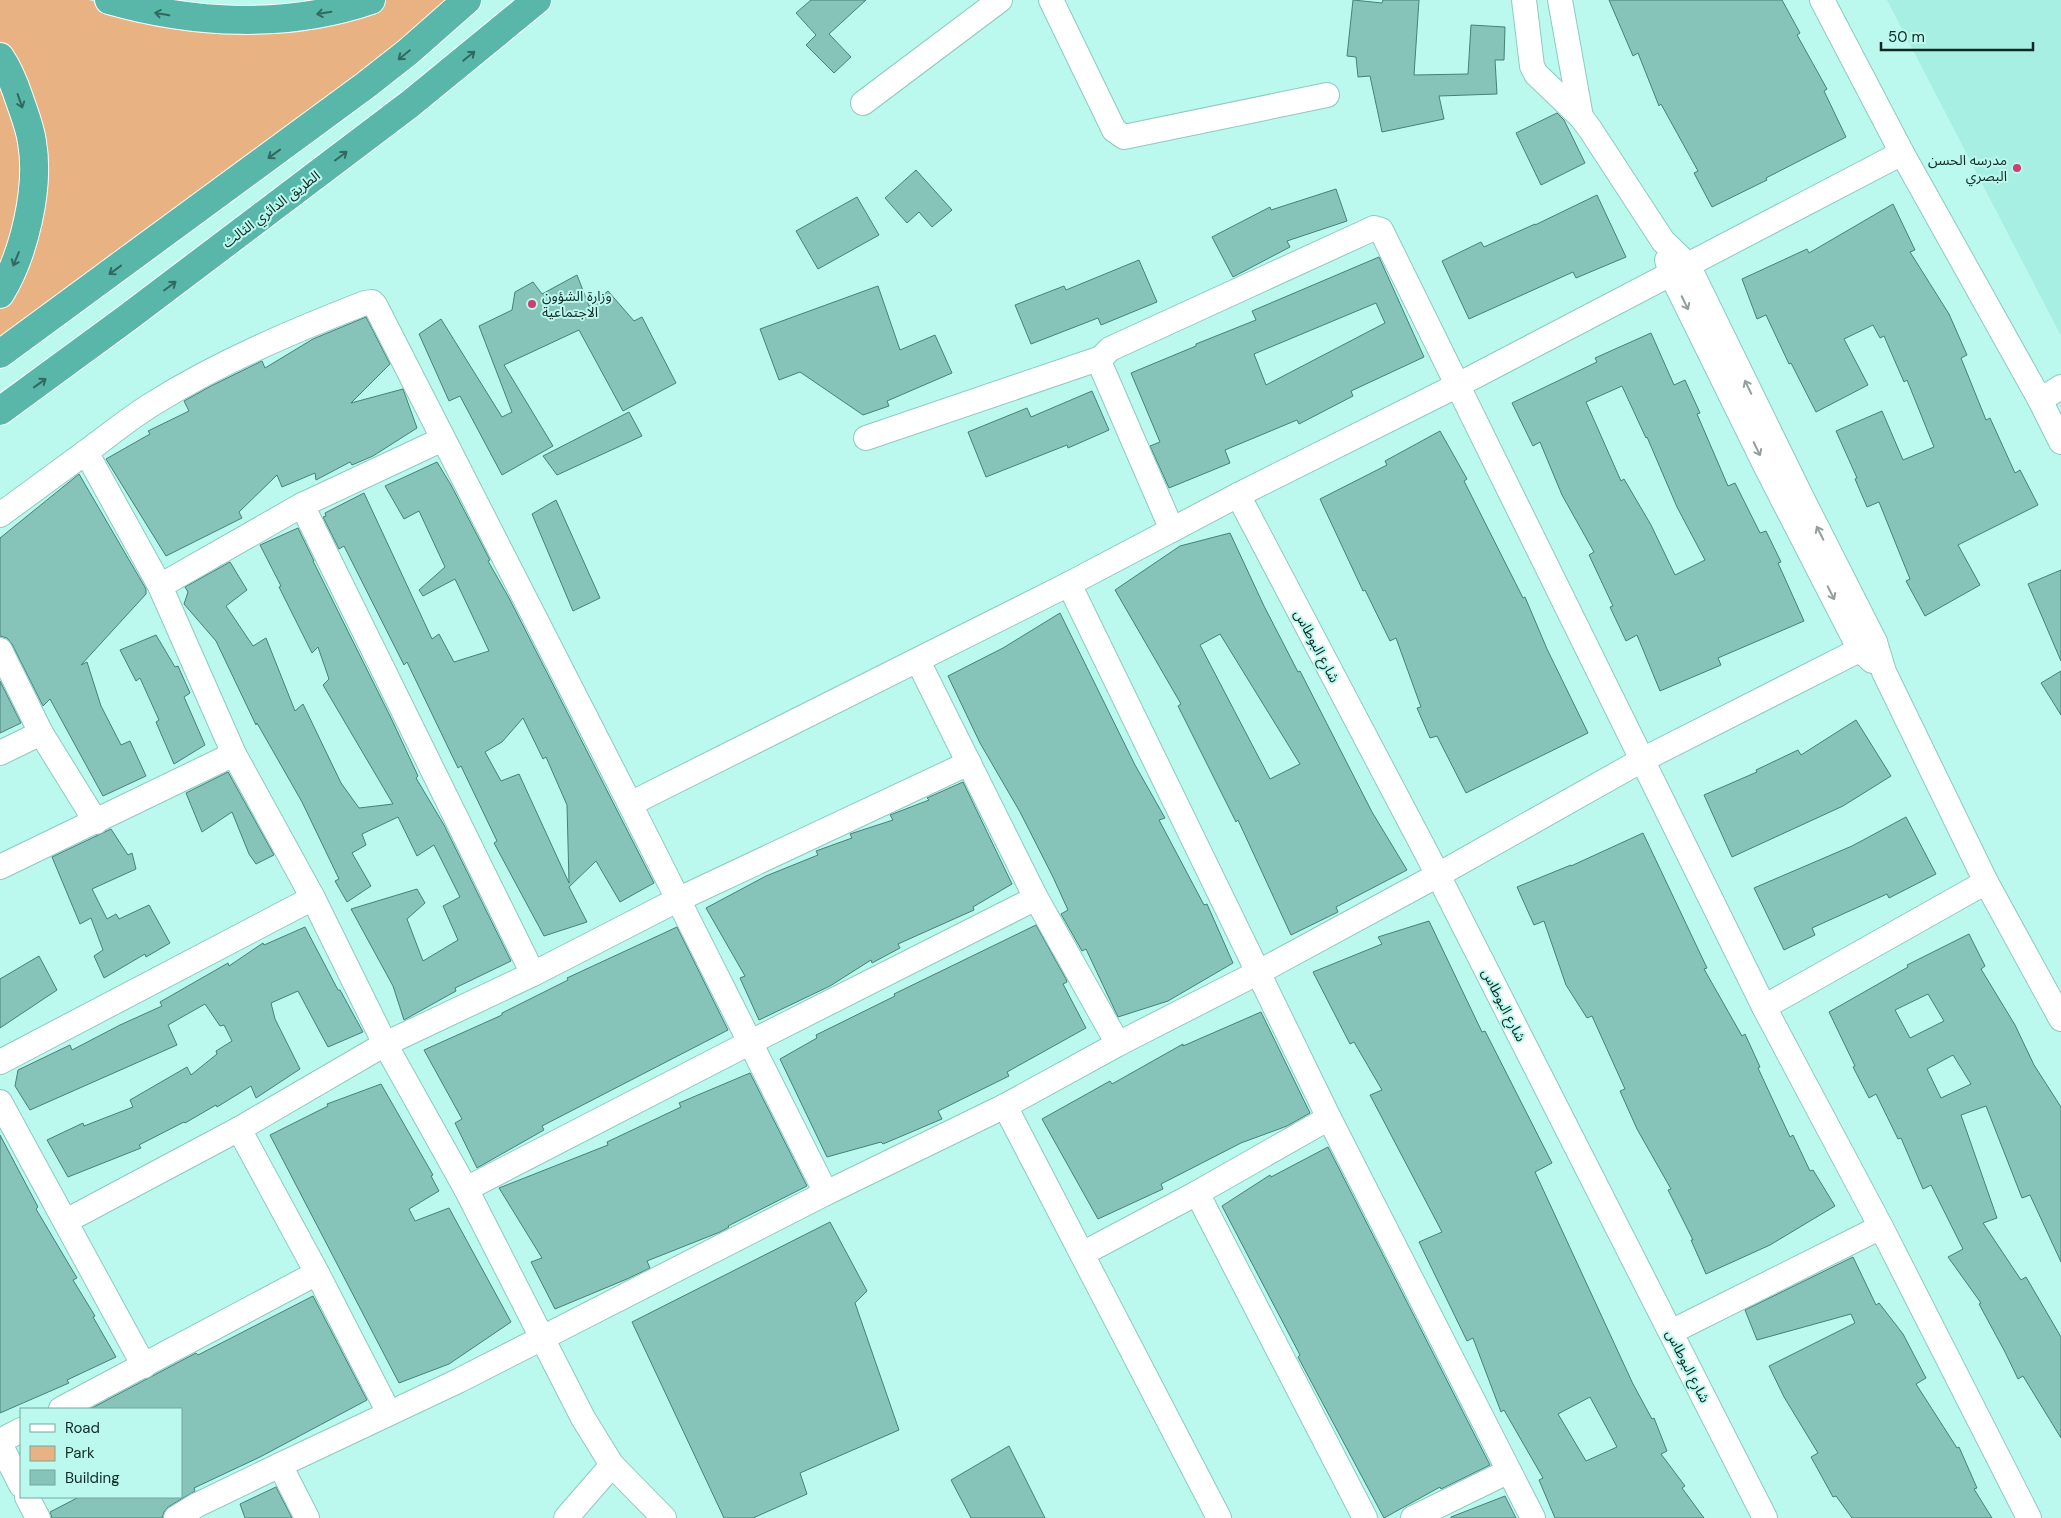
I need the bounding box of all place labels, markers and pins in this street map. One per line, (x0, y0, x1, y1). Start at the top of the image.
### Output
place label: مدرسه الحسن البصري (1928, 151, 2007, 187)
marker: مدرسه الحسن البصري (2011, 162, 2023, 174)
place label: وزارة الشؤون الاجتماعية (542, 287, 612, 321)
marker: وزارة الشؤون الاجتماعية (526, 298, 538, 310)

